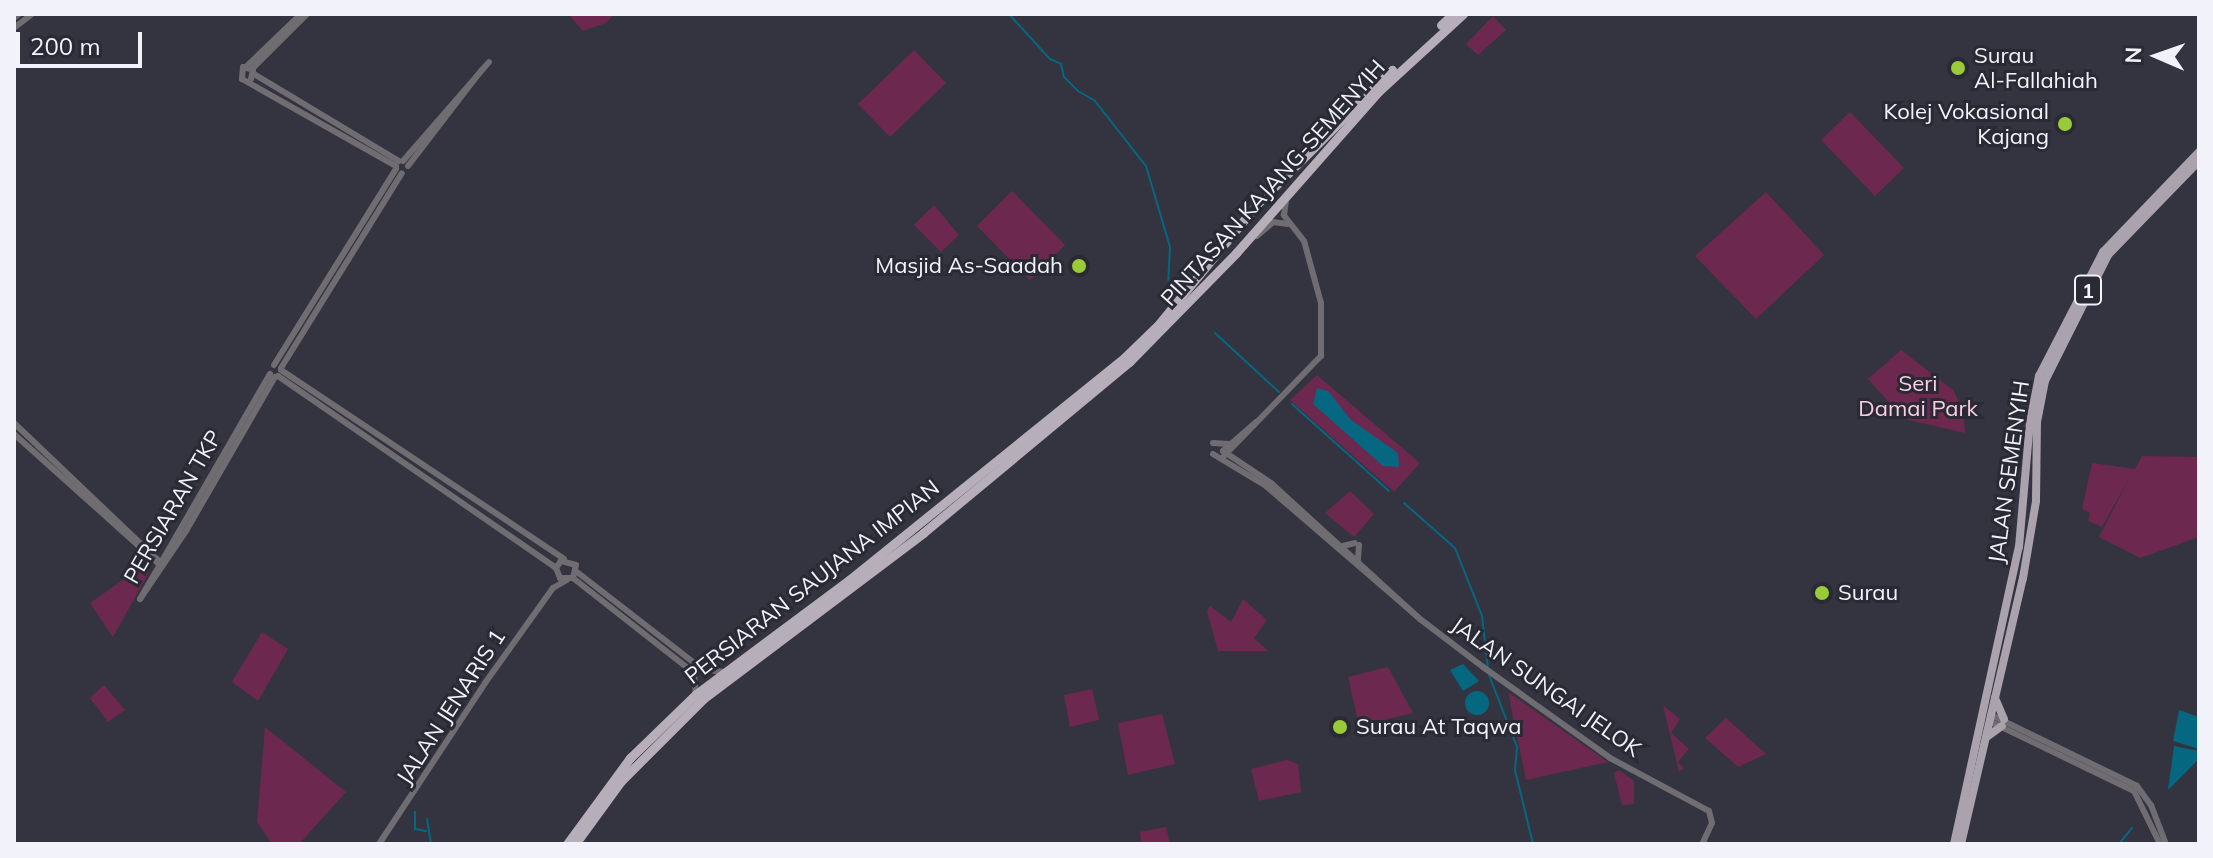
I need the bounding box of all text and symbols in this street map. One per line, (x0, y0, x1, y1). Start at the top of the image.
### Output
scale bar (20, 16, 146, 66)
north arrow (2117, 16, 2197, 96)
text: 200 m (30, 31, 101, 61)
place label: Surau Al-Fallahiah (1974, 42, 2098, 94)
text: N (2119, 46, 2147, 64)
street label: PINTASAN KAJANG-SEMENYIH (1155, 55, 1391, 311)
marker: Surau Al-Fallahiah (1949, 59, 1967, 77)
place label: Kolej Vokasional Kajang (1883, 98, 2049, 150)
marker: Kolej Vokasional Kajang (2056, 115, 2074, 133)
place label: Masjid As-Saadah (875, 253, 1063, 279)
marker: Masjid As-Saadah (1070, 257, 1088, 275)
road number: 1 (2074, 274, 2102, 306)
park label: Seri Damai Park (1858, 370, 1978, 422)
street label: JALAN SEMENYIH (1983, 379, 2035, 565)
street label: PERSIARAN TKP (118, 426, 228, 588)
street label: PERSIARAN SAUJANA IMPIAN (680, 474, 944, 690)
place label: Surau (1838, 580, 1898, 606)
marker: Surau (1813, 584, 1831, 602)
street label: JALAN SUNGAI JELOK (1446, 612, 1646, 762)
street label: JALAN JENARIS 1 (391, 624, 511, 790)
place label: Surau At Taqwa (1356, 714, 1521, 740)
marker: Surau At Taqwa (1331, 718, 1349, 736)

